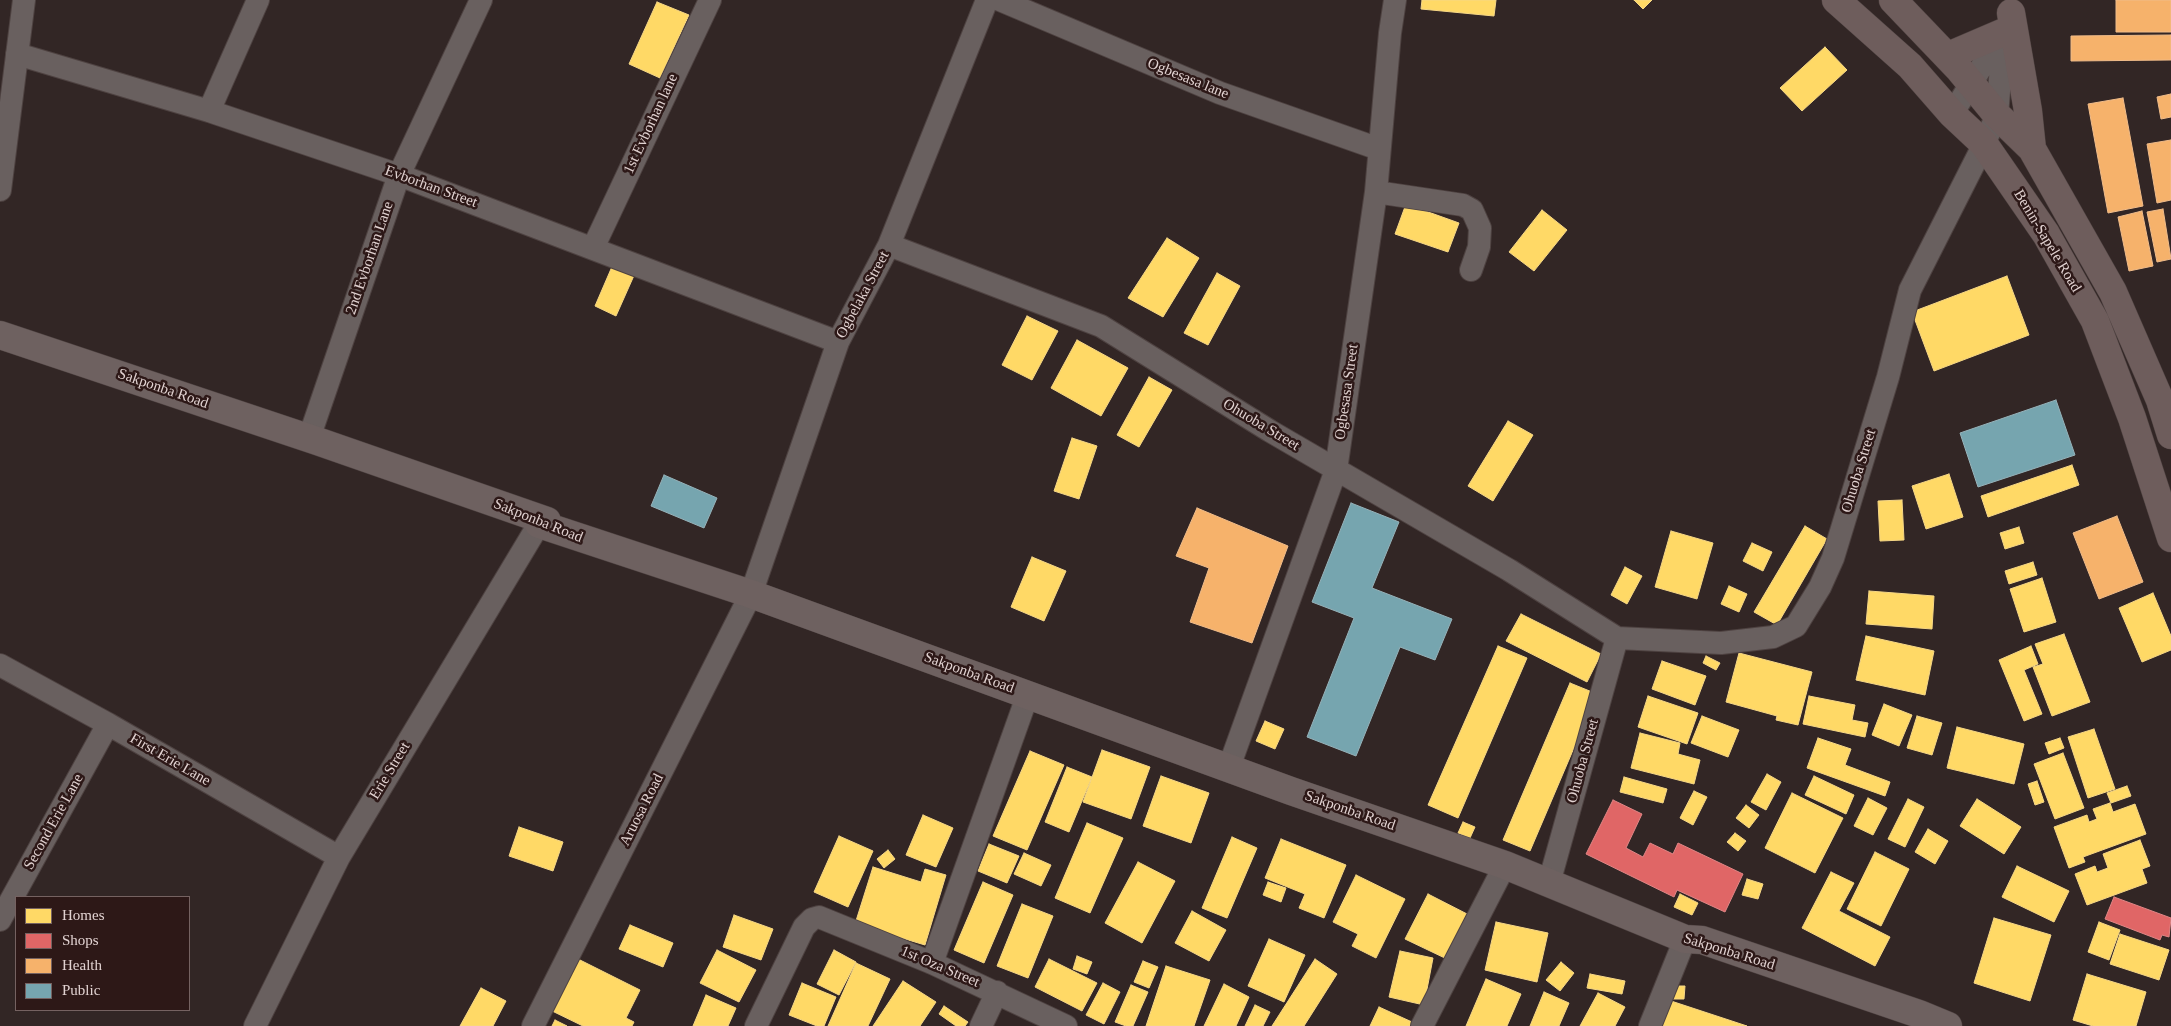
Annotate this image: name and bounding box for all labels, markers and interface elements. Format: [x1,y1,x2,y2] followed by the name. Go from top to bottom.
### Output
[1145,55,1231,103] street label: Ogbesasa lane
[620,71,682,177] street label: 1st Evborhan lane
[382,162,480,212] street label: Evborhan Street
[2009,187,2085,295] street label: Benin-Sapele Road
[342,199,398,317] street label: 2nd Evborhan Lane
[832,248,894,342] street label: Ogbelaka Street
[1331,343,1363,441] street label: Ogbesasa Street
[115,365,211,413] street label: Sakponba Road
[1219,395,1303,455] street label: Ohuoba Street
[1838,427,1880,515] street label: Ohuoba Street
[491,495,585,547] street label: Sakponba Road
[921,648,1017,698] street label: Sakponba Road
[1563,717,1603,805] street label: Ohuoba Street
[127,730,213,790] street label: First Erie Lane
[366,739,414,803] street label: Erie Street
[20,771,88,873] street label: Second Erie Lane
[616,771,668,849] street label: Aruosa Road
[1302,787,1398,835] street label: Sakponba Road
[15,896,190,1011] legend
[62,907,105,923] text: Homes
[1681,930,1777,974] street label: Sakponba Road
[62,932,99,948] text: Shops
[898,942,982,992] street label: 1st Oza Street
[62,957,102,973] text: Health
[62,982,100,998] text: Public

